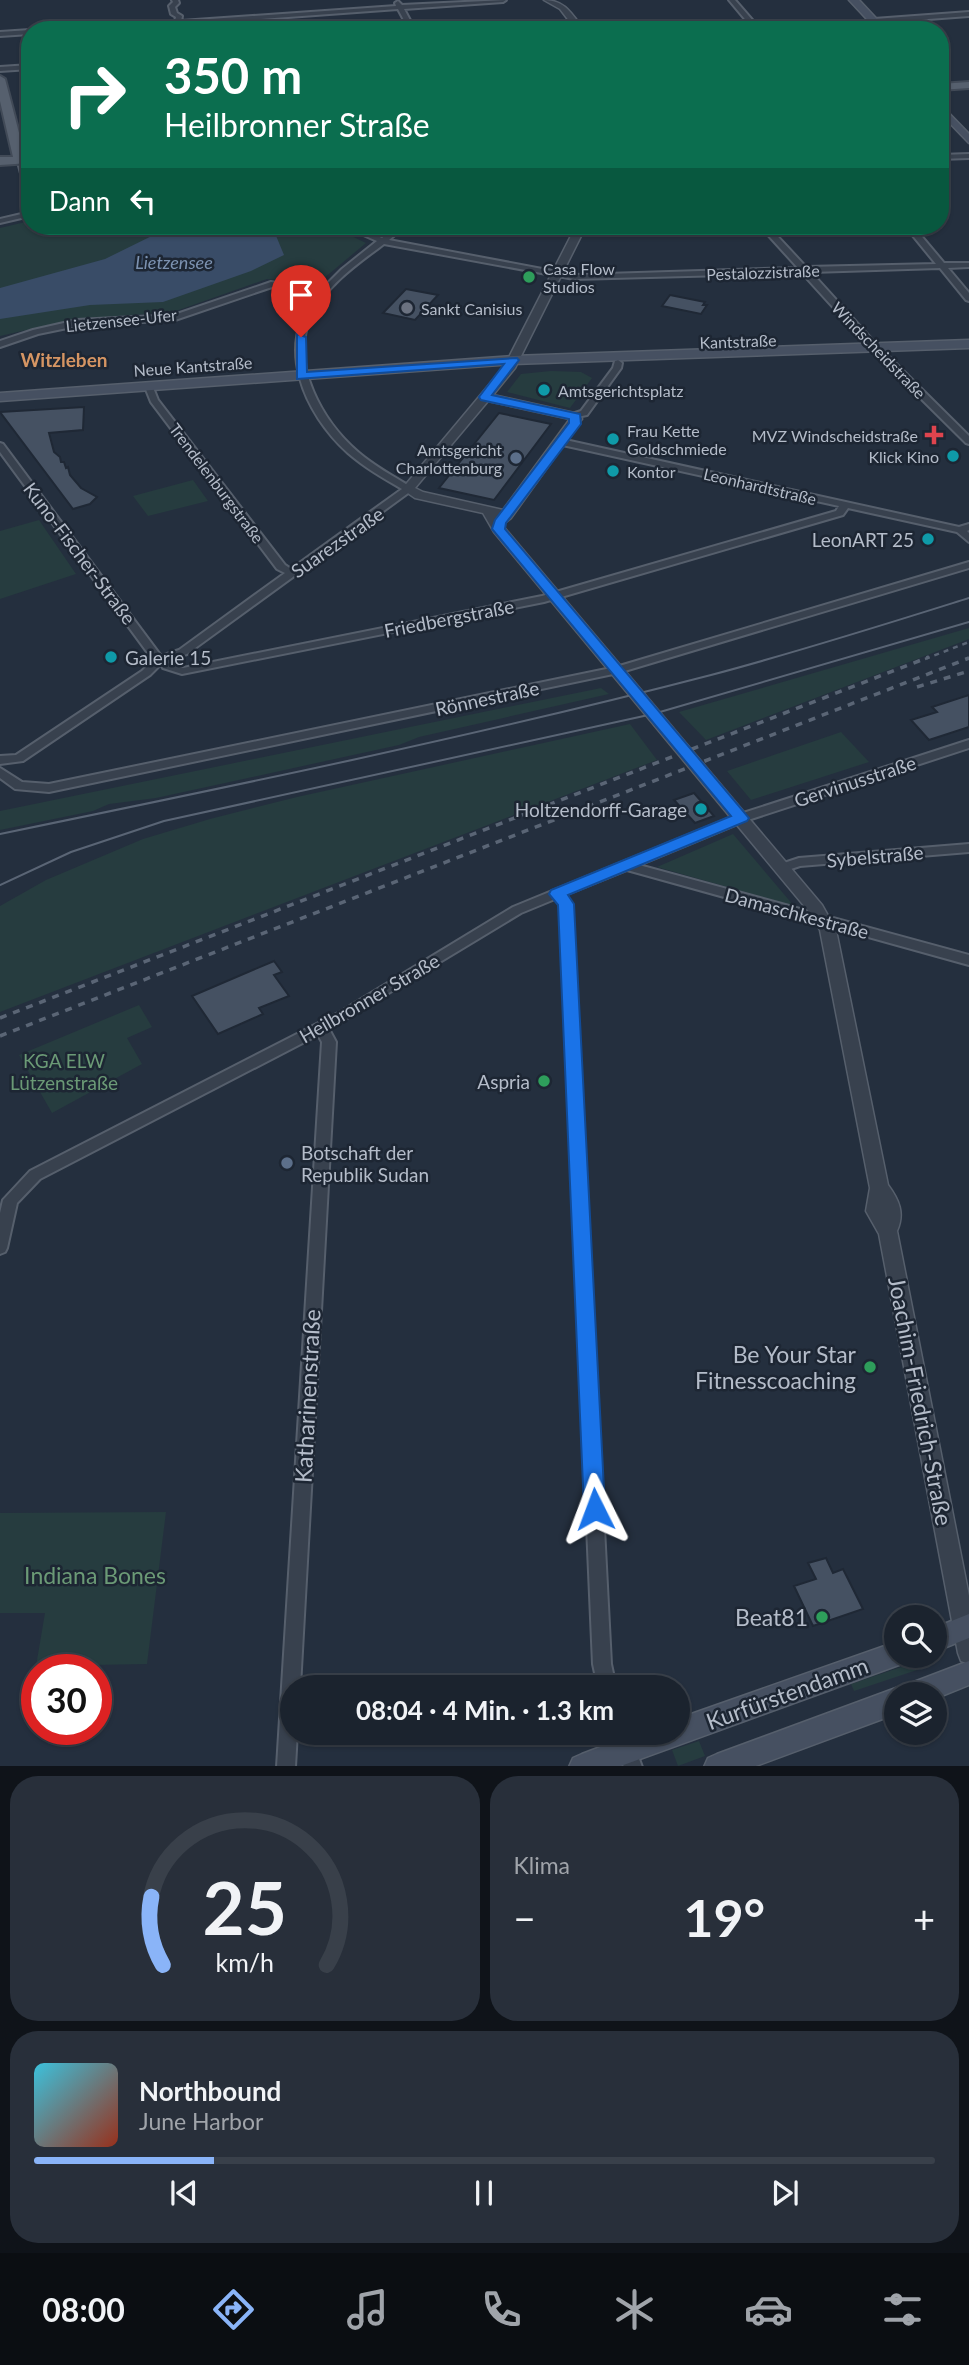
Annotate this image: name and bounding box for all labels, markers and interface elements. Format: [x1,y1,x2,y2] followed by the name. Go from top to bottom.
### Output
[164,46,302,104] text: 350 m
[49,49,140,140] icon: right
[164,105,430,144] text: Heilbronner Straße
[124,182,162,220] icon: left
[49,185,110,217] text: Dann
[135,251,213,273] water label: Lietzensee
[543,259,615,296] place label: Casa Flow Studios
[706,261,820,283] street label: Pestalozzistraße
[271,265,331,337] pin
[521,269,537,285] marker: Casa Flow Studios
[282,276,320,314] icon: arrive
[828,298,930,402] street label: Windscheidstraße
[421,299,523,318] place label: Sankt Canisius
[399,300,415,316] marker: Sankt Canisius
[65,305,178,335] street label: Lietzensee-Ufer
[699,330,777,352] street label: Kantstraße
[20,348,108,371] district label: Witzleben
[133,352,253,380] street label: Neue Kantstraße
[558,381,683,400] place label: Amtsgerichtsplatz
[536,382,552,398] marker: Amtsgerichtsplatz
[166,419,268,547] street label: Trendelenburgstraße
[627,421,727,458] place label: Frau Kette Goldschmiede
[924,425,944,445] marker: MVZ Windscheidstraße
[752,426,918,445] place label: MVZ Windscheidstraße
[605,431,621,447] marker: Frau Kette Goldschmiede
[396,440,502,477] place label: Amtsgericht Charlottenburg
[868,447,939,466] place label: Klick Kino
[945,448,961,464] marker: Klick Kino
[508,450,524,466] marker: Amtsgericht Charlottenburg
[627,462,676,481] place label: Kontor
[605,463,621,479] marker: Kontor
[702,464,818,508] street label: Leonhardtstraße
[19,477,141,629] street label: Kuno-Fischer-Straße
[286,502,388,582] street label: Suarezstraße
[812,528,914,551] place label: LeonART 25
[920,531,936,547] marker: LeonART 25
[382,594,516,642] street label: Friedbergstraße
[125,646,211,669] place label: Galerie 15
[103,649,119,665] marker: Galerie 15
[433,676,541,720] street label: Rönnestraße
[791,750,919,812] street label: Gervinusstraße
[515,798,687,821] place label: Holtzendorff-Garage
[693,801,709,817] marker: Holtzendorff-Garage
[826,840,924,872] street label: Sybelstraße
[723,883,871,943] street label: Damaschkestraße
[295,949,443,1047] street label: Heilbronner Straße
[10,1049,118,1094] park label: KGA ELW Lützenstraße
[477,1070,530,1093] place label: Aspria
[536,1073,552,1089] marker: Aspria
[301,1141,429,1186] place label: Botschaft der Republik Sudan
[279,1155,295,1171] marker: Botschaft der Republik Sudan
[883,1274,959,1528] street label: Joachim-Friedrich-Straße
[288,1308,326,1484] street label: Katharinenstraße
[695,1340,857,1394] place label: Be Your Star Fitnesscoaching
[862,1359,878,1375] marker: Be Your Star Fitnesscoaching
[558,1472,632,1546] position arrow
[24,1561,166,1589] park label: Indiana Bones
[735,1603,808,1631] place label: Beat81
[884,1605,947,1745] map controls
[884,1605,947,1668] button: search
[814,1609,830,1625] marker: Beat81
[702,1651,872,1735] street label: Kurfürstendamm
[21,1654,112,1745] speed limit sign: 30
[884,1682,947,1745] button: layers
[356,1694,614,1726] text: 08:04 · 4 Min. · 1.3 km
[514,1851,570,1879] text: Klima
[203,1863,287,1951] text: 25
[683,1886,765,1948] text: 19°
[514,1895,536,1941] text: −
[913,1895,935,1941] text: +
[215,1946,274,1976] text: km/h
[139,2075,281,2107] text: Northbound
[139,2107,263,2135] text: June Harbor
[165,2174,203,2212] icon: previous
[465,2174,503,2212] icon: pause
[766,2174,804,2212] icon: next
[209,2285,258,2334] icon: directions
[343,2285,392,2334] icon: music
[477,2285,526,2334] icon: phone
[610,2285,659,2334] icon: climate
[744,2285,793,2334] icon: car
[878,2285,927,2334] icon: filters
[42,2290,125,2329] text: 08:00

